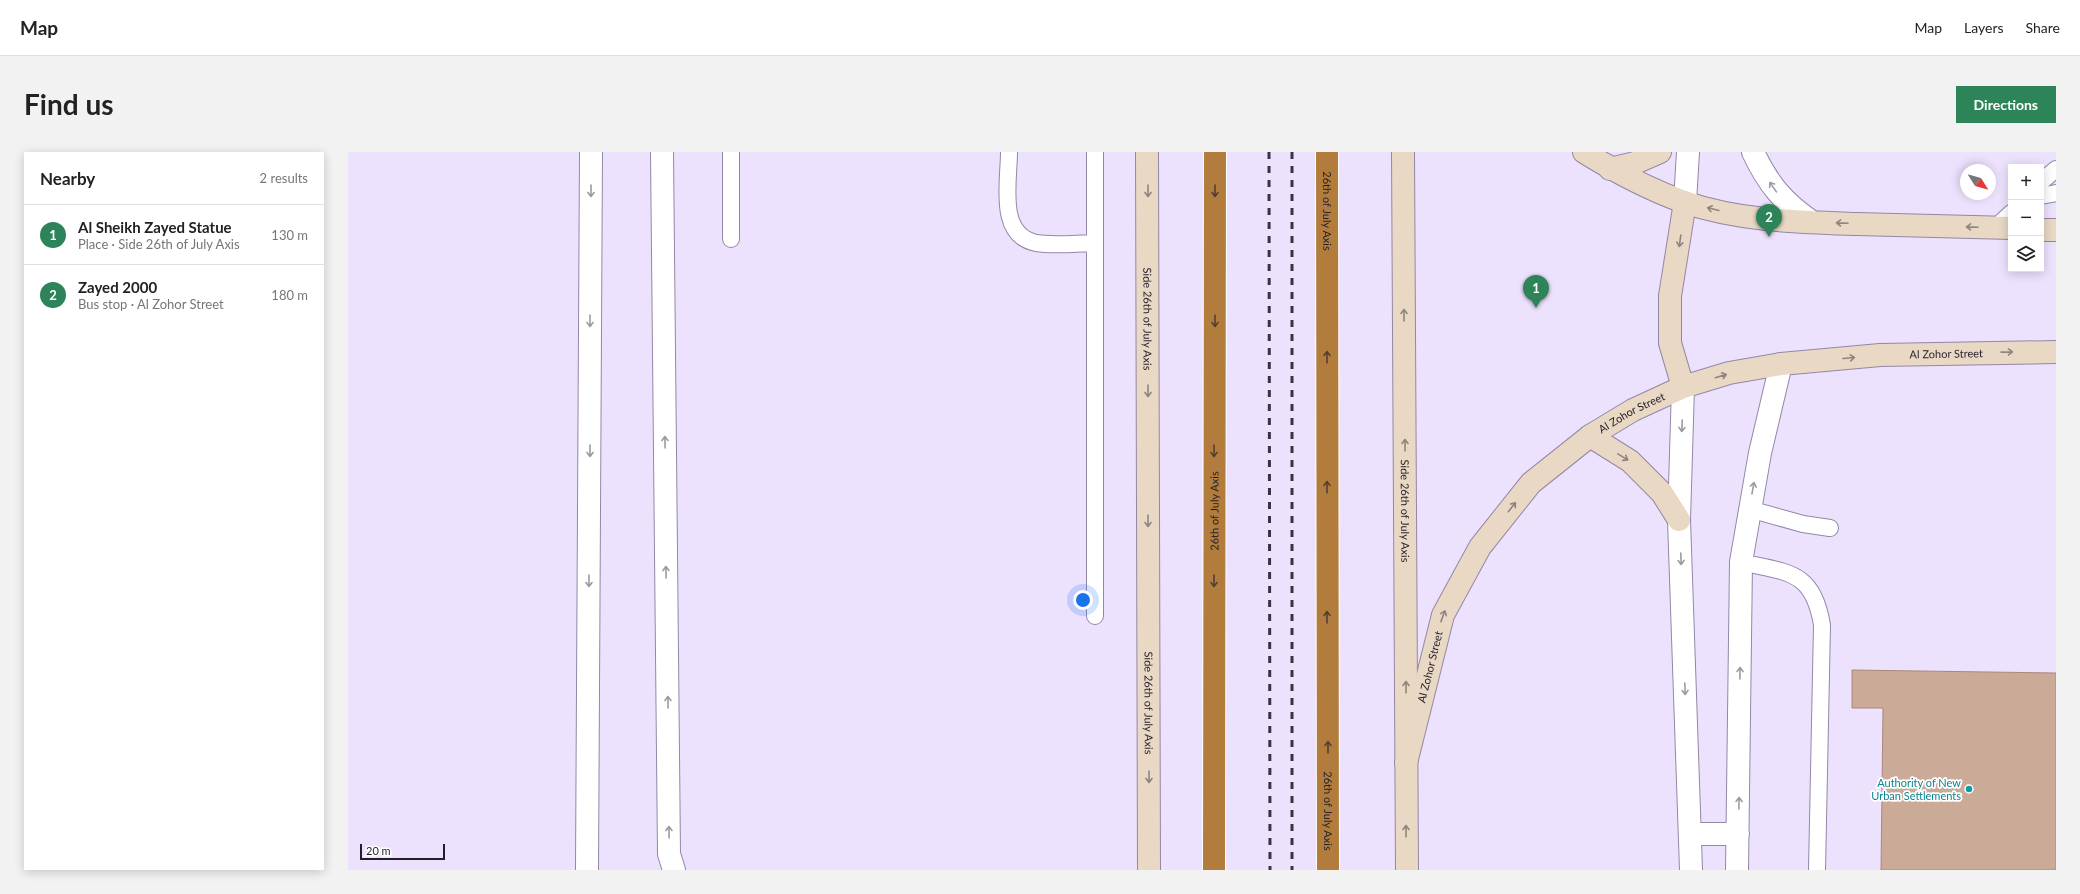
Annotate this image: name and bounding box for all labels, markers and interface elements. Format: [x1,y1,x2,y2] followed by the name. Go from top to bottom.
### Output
[20,16,58,39] text: Map
[1914,19,1942,36] text: Map
[1964,19,2004,36] text: Layers
[2026,19,2060,36] text: Share
[1956,86,2056,123] button: Directions
[24,87,114,121] text: Find us
[1960,164,1996,200] north arrow
[2008,164,2044,272] map controls
[2008,164,2044,200] button: +
[40,168,95,189] text: Nearby
[260,170,308,186] text: 2 results
[1321,171,1334,251] street label: 26th of July Axis
[1769,182,1777,193] one-way arrow
[587,184,595,197] one-way arrow
[1144,184,1152,197] one-way arrow
[1211,184,1219,197] one-way arrow
[2008,200,2044,236] button: −
[1756,204,1782,237] pin: 2
[1707,205,1720,212] one-way arrow
[78,218,232,236] text: Al Sheikh Zayed Statue
[1836,220,1849,227] one-way arrow
[1966,223,1979,231] one-way arrow
[49,227,57,243] text: 1
[271,227,308,243] text: 130 m
[1676,234,1684,247] one-way arrow
[78,236,240,252] text: Place · Side 26th of July Axis
[2008,236,2044,272] button: layers
[1141,268,1155,371] street label: Side 26th of July Axis
[1523,275,1549,308] pin: 1
[78,278,157,296] text: Zayed 2000
[49,287,57,303] text: 2
[271,287,308,303] text: 180 m
[78,296,224,312] text: Bus stop · Al Zohor Street
[1400,309,1408,322] one-way arrow
[586,314,594,327] one-way arrow
[1211,314,1219,327] one-way arrow
[1909,346,1983,360] street label: Al Zohor Street
[2000,348,2013,356] one-way arrow
[1323,351,1331,364] one-way arrow
[1842,354,1855,362] one-way arrow
[1714,372,1727,379] one-way arrow
[1144,384,1152,397] one-way arrow
[1596,389,1667,435] street label: Al Zohor Street
[1678,419,1686,432] one-way arrow
[661,436,669,449] one-way arrow
[1401,439,1409,452] one-way arrow
[586,444,594,457] one-way arrow
[1210,444,1218,457] one-way arrow
[1617,453,1629,461] one-way arrow
[1399,460,1412,563] street label: Side 26th of July Axis
[1207,471,1221,551] street label: 26th of July Axis
[1323,481,1331,494] one-way arrow
[1749,482,1757,495] one-way arrow
[1508,501,1516,512] one-way arrow
[1144,514,1152,527] one-way arrow
[1677,552,1685,565] one-way arrow
[662,566,670,579] one-way arrow
[585,574,593,587] one-way arrow
[1210,574,1218,587] one-way arrow
[1073,590,1093,610] your location
[1323,611,1331,624] one-way arrow
[1440,611,1448,623] one-way arrow
[1414,630,1445,704] street label: Al Zohor Street
[1142,652,1156,755] street label: Side 26th of July Axis
[1736,667,1744,680] one-way arrow
[1402,681,1410,694] one-way arrow
[1682,682,1689,695] one-way arrow
[664,696,672,709] one-way arrow
[1324,741,1331,754] one-way arrow
[1145,770,1153,783] one-way arrow
[1322,771,1335,851] street label: 26th of July Axis
[1871,776,1961,802] place label: Authority of New Urban Settlements
[1964,784,1974,794] marker: Authority of New Urban Settlements
[1735,797,1743,810] one-way arrow
[1403,825,1410,838] one-way arrow
[665,826,673,839] one-way arrow
[360,842,445,861] scale bar
[366,844,391,857] text: 20 m

